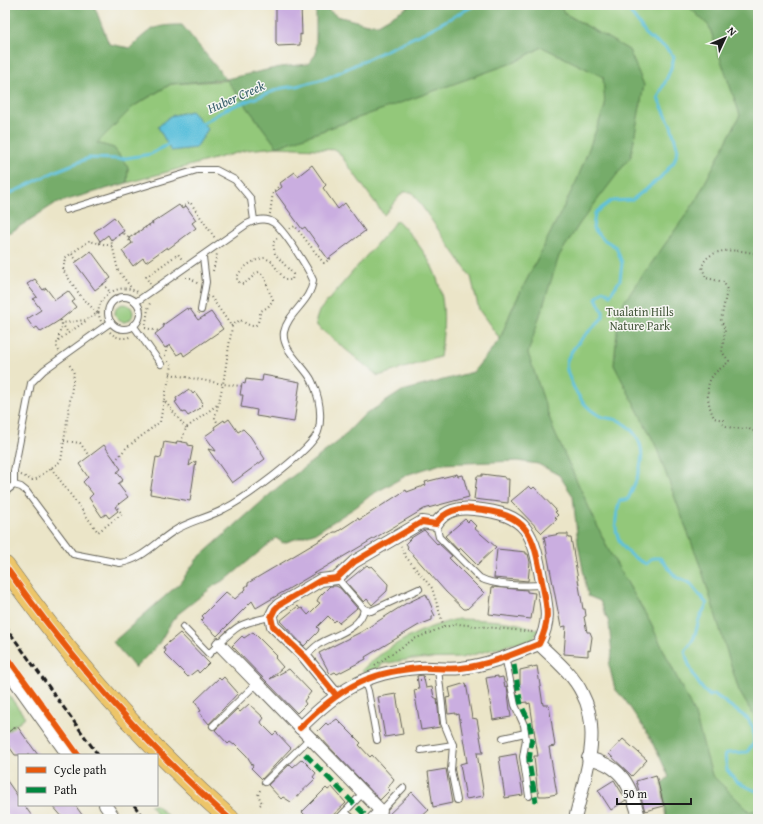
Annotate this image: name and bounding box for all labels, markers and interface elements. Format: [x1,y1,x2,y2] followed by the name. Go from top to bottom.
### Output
[705,18,745,58] north arrow
[724,23,741,40] text: N
[203,76,268,118] water label: Huber Creek
[606,303,674,334] park label: Tualatin Hills Nature Park
[18,754,158,806] legend
[54,761,107,778] text: Cycle path
[617,780,691,806] scale bar
[54,781,77,798] text: Path
[623,785,647,802] text: 50 m

